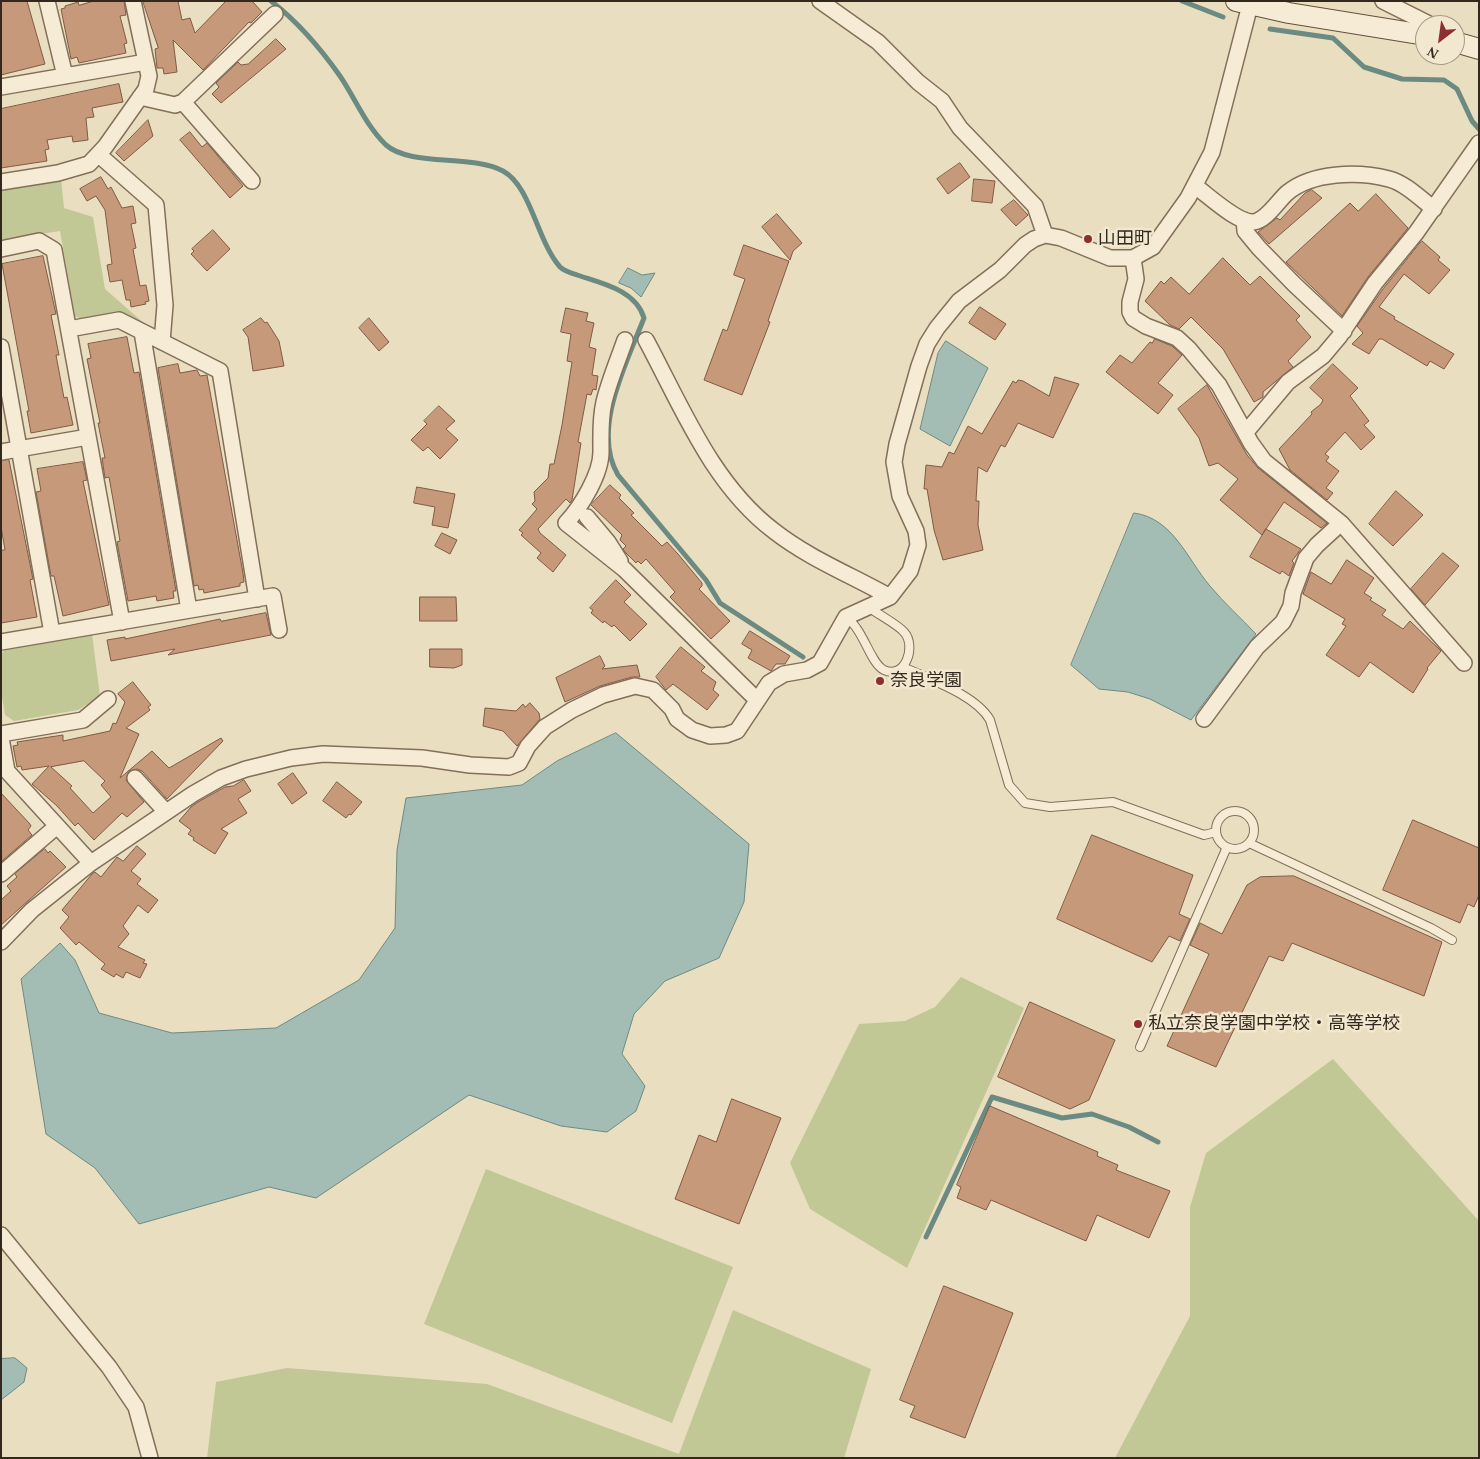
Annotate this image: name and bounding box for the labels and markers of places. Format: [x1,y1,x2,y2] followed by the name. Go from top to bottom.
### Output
[1098,228,1152,250] place label: 山田町
[1082,233,1094,245] marker: 山田町
[890,670,962,692] place label: 奈良学園
[874,675,886,687] marker: 奈良学園
[1148,1013,1400,1035] place label: 私立奈良学園中学校・高等学校
[1132,1018,1144,1030] marker: 私立奈良学園中学校・高等学校

